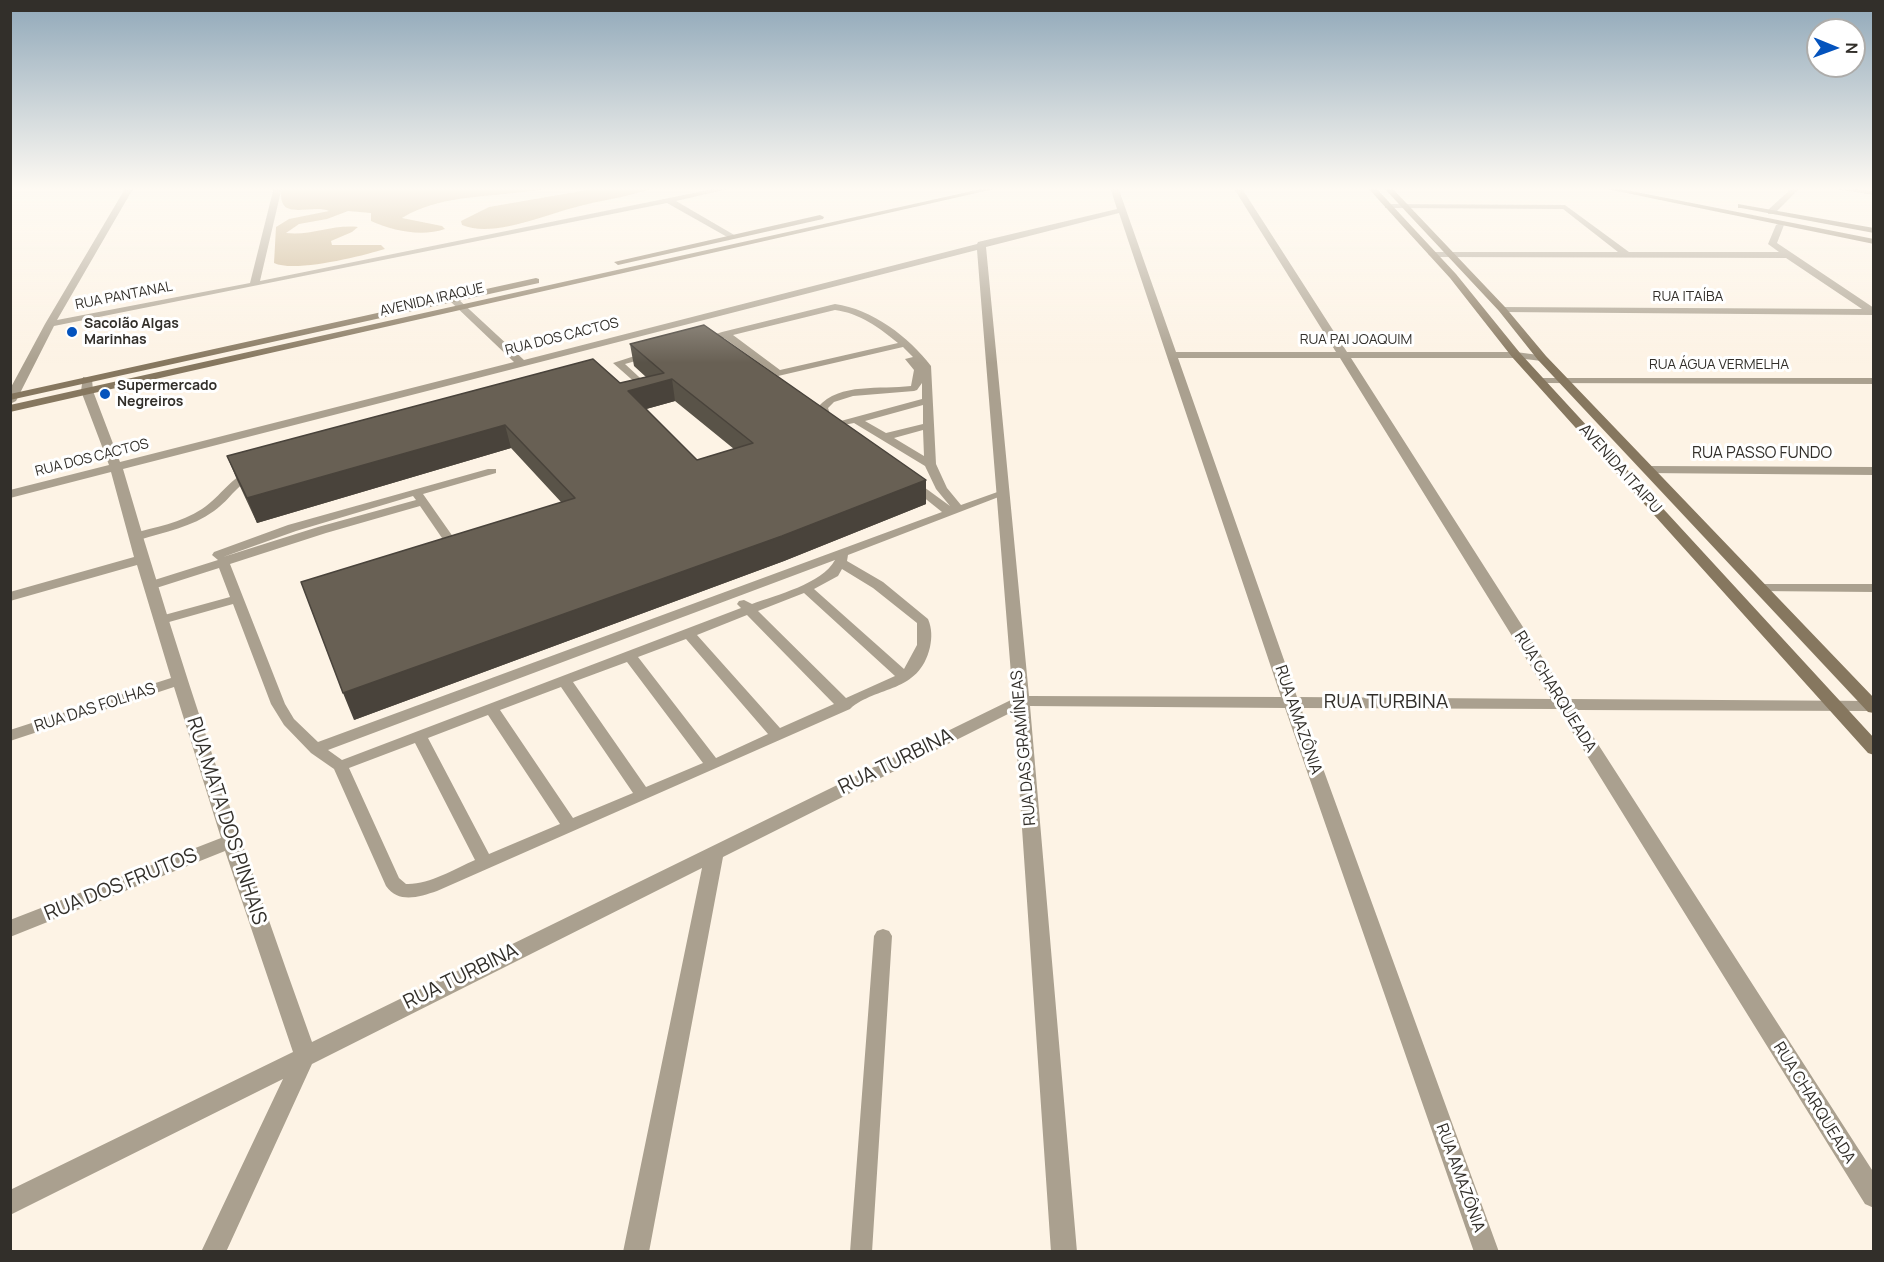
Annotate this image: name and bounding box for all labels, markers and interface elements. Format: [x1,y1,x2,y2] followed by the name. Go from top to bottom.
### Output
[1806,18,1866,78] north arrow
[1841,42,1863,54] text: N
[74,278,174,314] street label: RUA PANTANAL
[378,280,486,320] street label: AVENIDA IRAQUE
[1653,289,1723,305] street label: RUA ITAÍBA
[504,315,620,359] street label: RUA DOS CACTOS
[84,316,179,348] place label: Sacolão Algas Marinhas
[65,325,79,339] marker: Sacolão Algas Marinhas
[1300,332,1412,348] street label: RUA PAI JOAQUIM
[1649,357,1789,373] street label: RUA ÁGUA VERMELHA
[117,378,217,410] place label: Supermercado Negreiros
[98,387,112,401] marker: Supermercado Negreiros
[1575,420,1665,518] street label: AVENIDA ITAIPU
[34,436,150,480] street label: RUA DOS CACTOS
[1692,444,1832,464] street label: RUA PASSO FUNDO
[1510,628,1600,756] street label: RUA CHARQUEADA
[1270,663,1326,777] street label: RUA AMAZÔNIA
[1008,670,1040,826] street label: RUA DAS GRAMÍNEAS
[32,679,158,737] street label: RUA DAS FOLHAS
[1324,690,1448,714] street label: RUA TURBINA
[181,714,271,928] street label: RUA MATA DOS PINHAIS
[835,724,957,800] street label: RUA TURBINA
[41,843,201,927] street label: RUA DOS FRUTOS
[400,939,522,1015] street label: RUA TURBINA
[1769,1039,1859,1167] street label: RUA CHARQUEADA
[1431,1121,1489,1235] street label: RUA AMAZÔNIA

